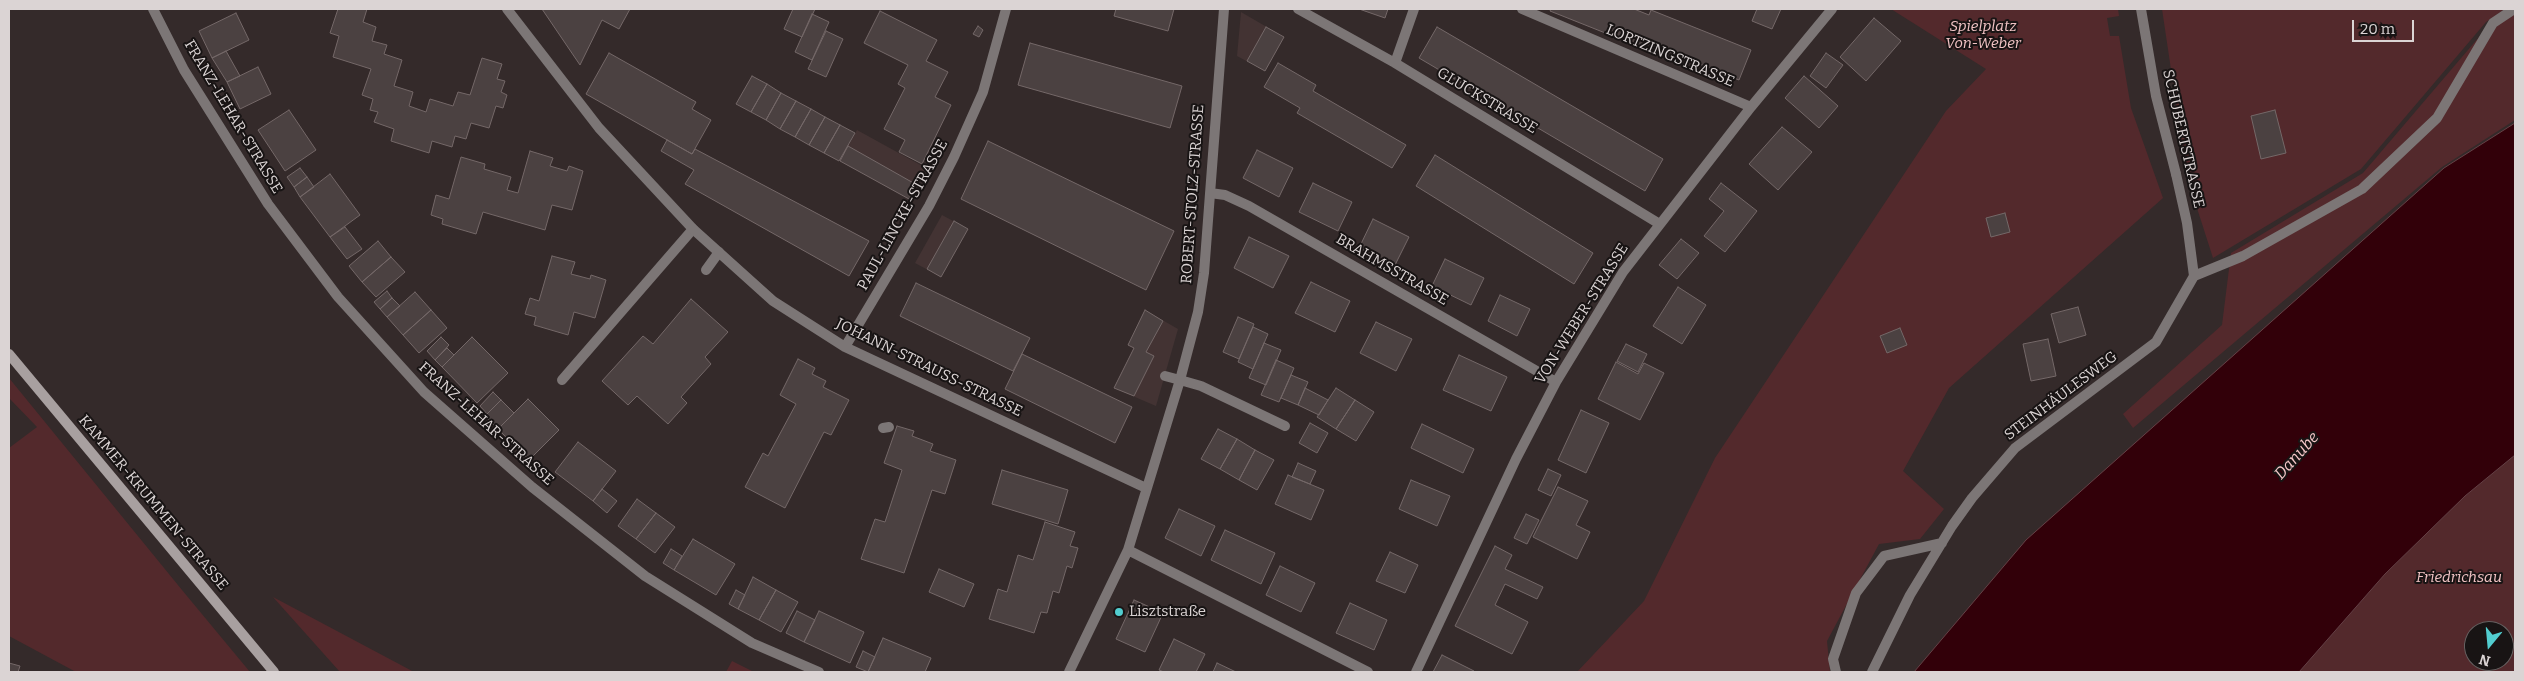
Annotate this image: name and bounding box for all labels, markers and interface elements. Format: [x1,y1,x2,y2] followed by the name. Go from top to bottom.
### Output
[2354,10,2416,42] scale bar
[1945,18,2021,53] park label: Spielplatz Von-Weber
[2360,20,2395,38] text: 20 m
[1603,21,1737,91] street label: LORTZINGSTRASSE
[180,37,286,197] street label: FRANZ-LEHAR-STRASSE
[1434,64,1540,138] street label: GLUCKSTRASSE
[2158,68,2208,210] street label: SCHUBERTSTRASSE
[1178,104,1208,284] street label: ROBERT-STOLZ-STRASSE
[854,137,952,293] street label: PAUL-LINCKE-STRASSE
[1332,230,1452,310] street label: BRAHMSSTRASSE
[1531,240,1633,388] street label: VON-WEBER-STRASSE
[833,315,1025,421] street label: JOHANN-STRAUSS-STRASSE
[2001,348,2121,444] street label: STEINHÄULESWEG
[415,359,557,489] street label: FRANZ-LEHAR-STRASSE
[74,412,232,594] street label: KAMMER-KRUMMEN-STRASSE
[2271,428,2323,484] water label: Danube
[2416,569,2502,587] park label: Friedrichsau
[1129,603,1206,621] place label: Lisztstraße
[1113,606,1125,618] marker: Lisztstraße
[2464,621,2514,671] north arrow
[2477,650,2492,670] text: N

